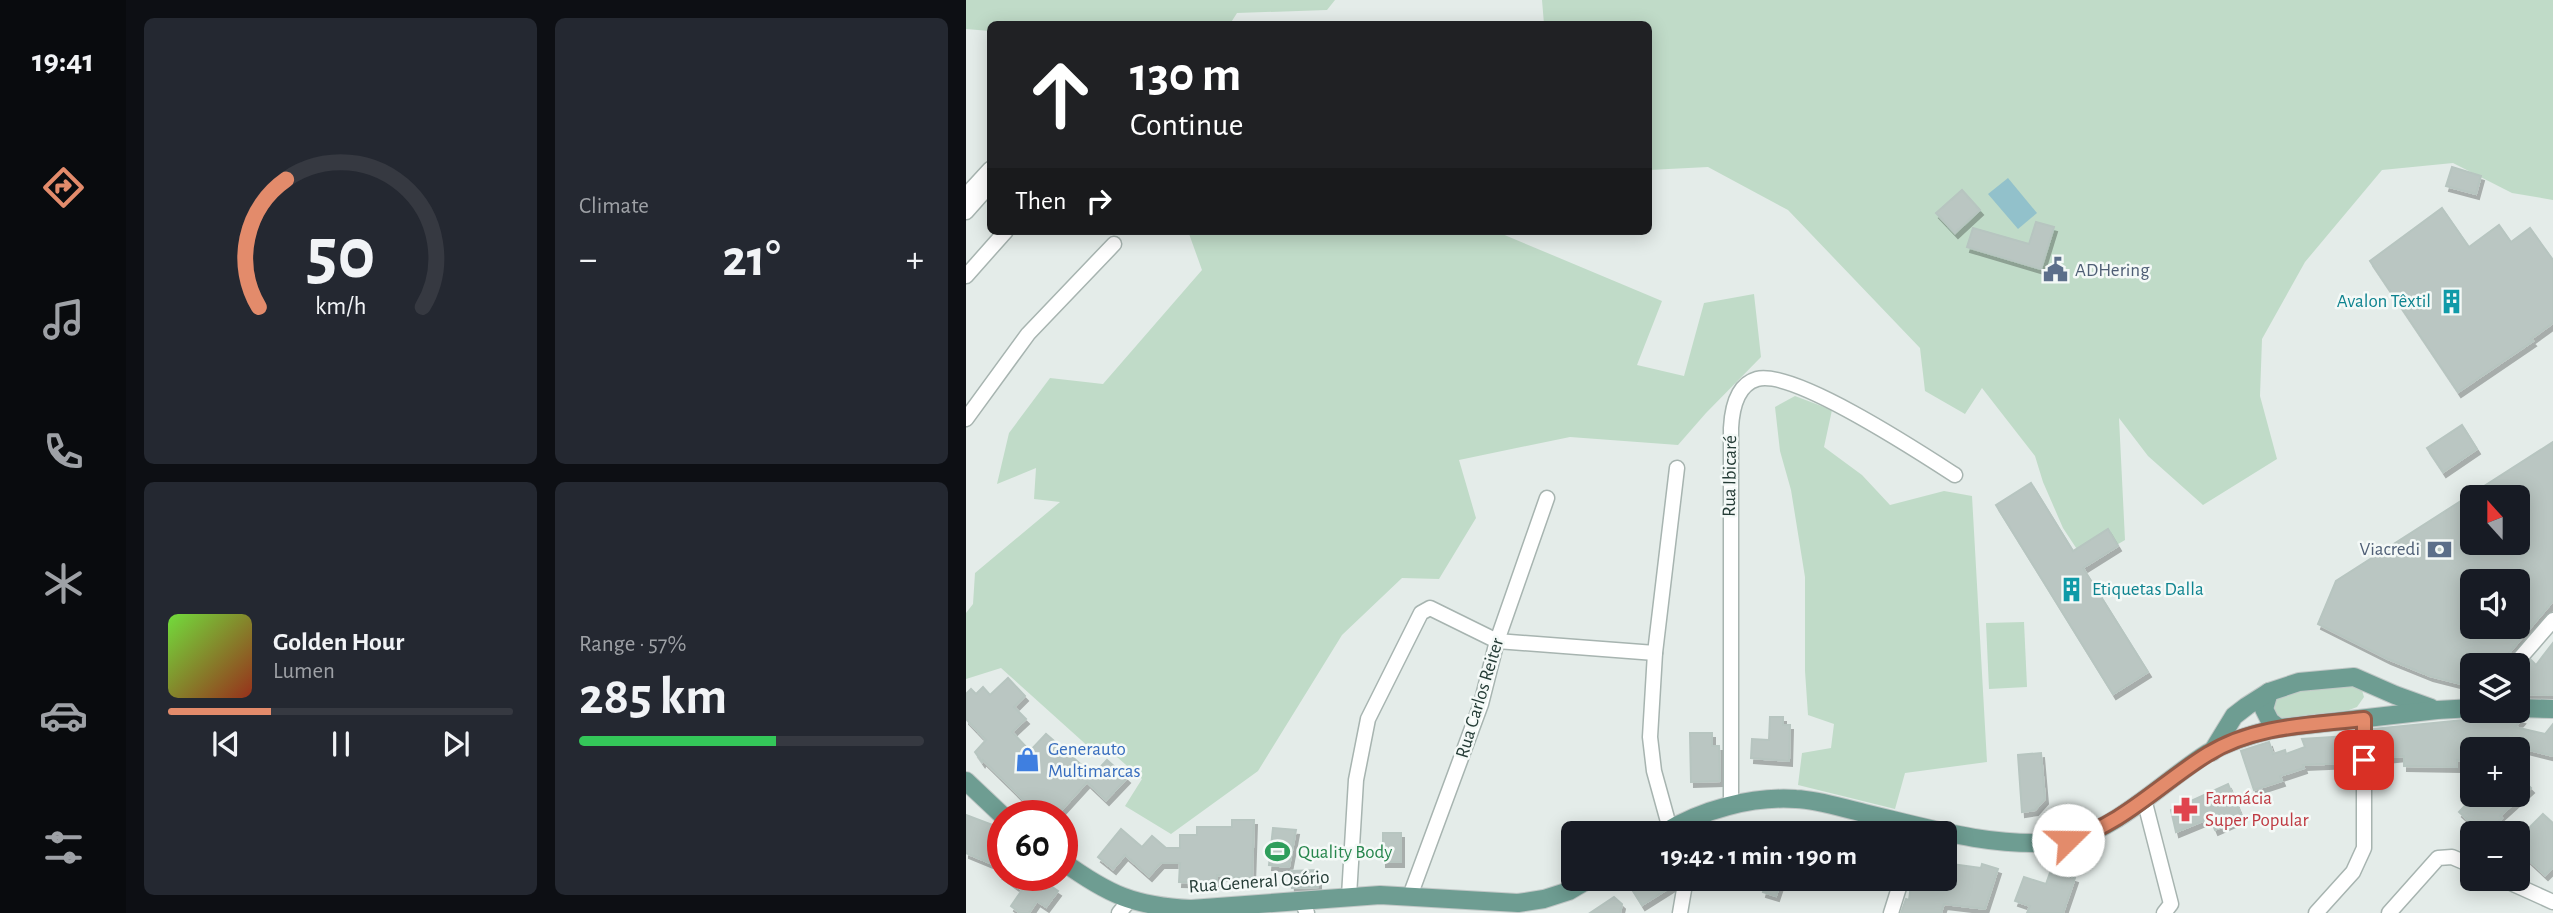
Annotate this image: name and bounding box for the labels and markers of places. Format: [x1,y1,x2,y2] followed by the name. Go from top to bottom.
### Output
[2041,256,2069,284] public building icon: ADHering
[2075,261,2150,280] place label: ADHering
[2437,287,2465,315] building icon: Avalon Têxtil
[2337,292,2431,311] place label: Avalon Têxtil
[2426,535,2454,563] bank icon: Viacredi
[2359,540,2420,559] place label: Viacredi
[2058,575,2086,603] building icon: Etiquetas Dalla
[2092,580,2204,599] place label: Etiquetas Dalla
[2334,730,2394,790] pin
[1048,740,1141,781] place label: Generauto Multimarcas
[1014,746,1042,774] shop icon: Generauto Multimarcas
[2205,789,2309,830] place label: Farmácia Super Popular
[2171,795,2199,823] pharmacy icon: Farmácia Super Popular
[1264,838,1292,866] sports icon: Quality Body
[1298,843,1393,862] place label: Quality Body

